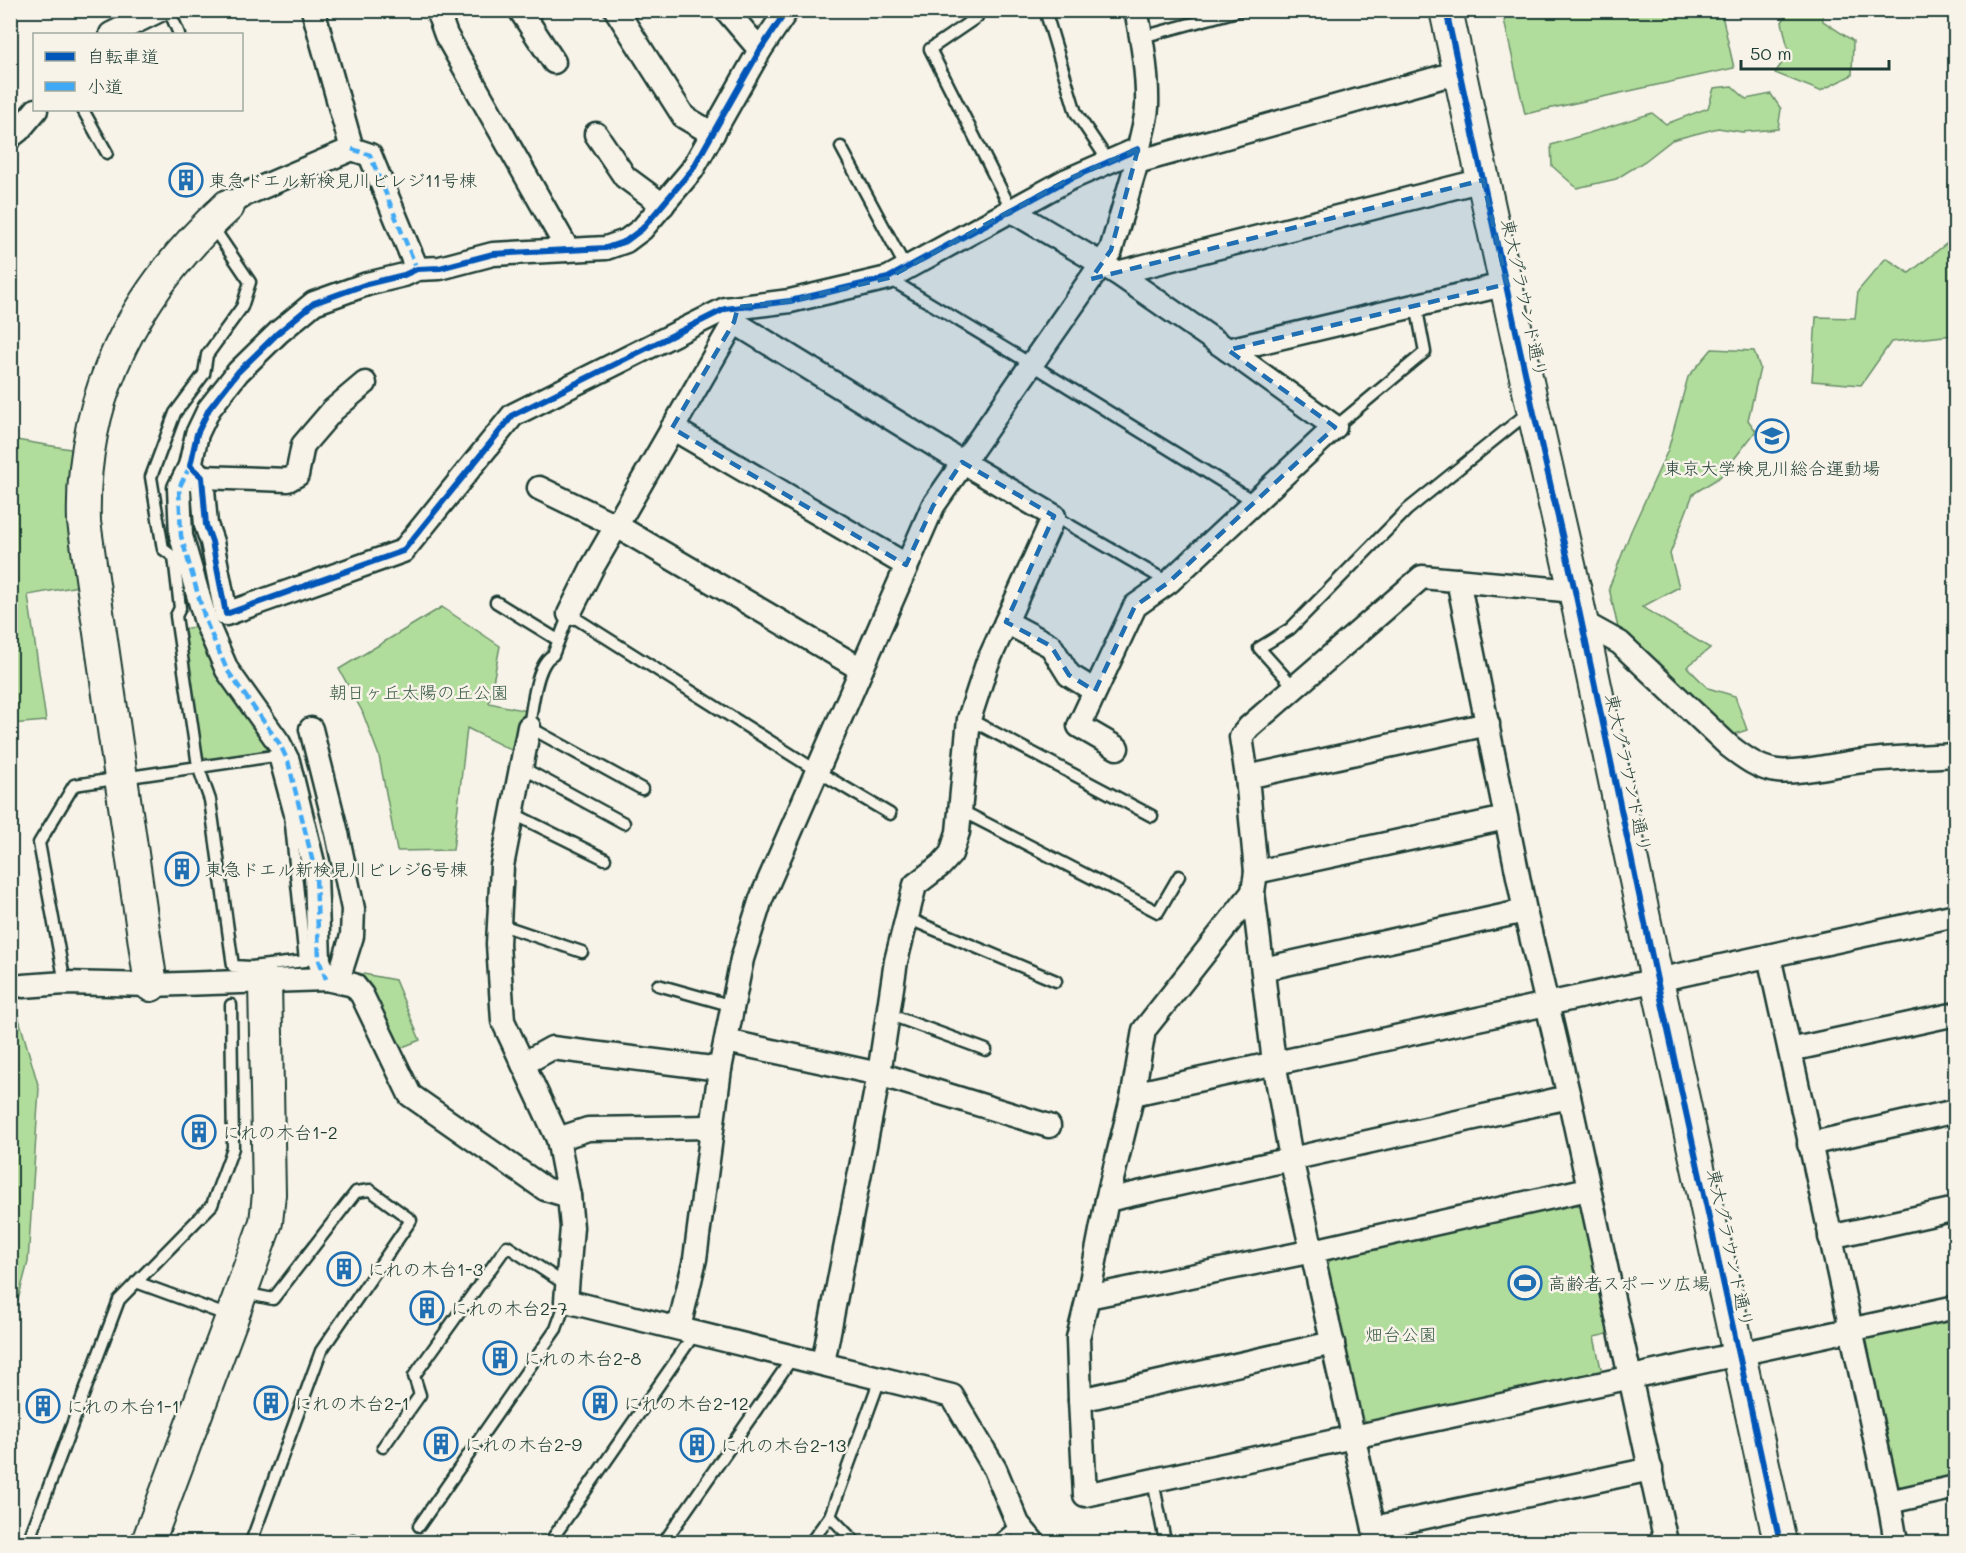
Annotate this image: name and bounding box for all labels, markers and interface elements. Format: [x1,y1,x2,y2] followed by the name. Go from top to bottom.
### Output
[33,33,243,111] legend
[1741,33,1890,71] scale bar
[1750,41,1792,65] text: 50 m
[87,44,159,68] text: 自転車道
[87,74,123,98] text: 小道
[168,162,204,198] building icon: 東急ドエル新検見川ビレジ11号棟
[209,168,477,192] place label: 東急ドエル新検見川ビレジ11号棟
[1496,216,1554,380] street label: 東大グラウンド通り
[1754,418,1790,454] school or university icon: 東京大学検見川総合運動場
[1664,456,1880,480] place label: 東京大学検見川総合運動場
[329,680,509,704] park label: 朝日ヶ丘太陽の丘公園
[1600,691,1658,855] street label: 東大グラウンド通り
[164,851,200,887] building icon: 東急ドエル新検見川ビレジ6号棟
[205,857,468,881] place label: 東急ドエル新検見川ビレジ6号棟
[181,1114,217,1150] building icon: にれの木台1-2
[222,1120,338,1144] place label: にれの木台1-2
[1702,1166,1760,1330] street label: 東大グラウンド通り
[326,1251,362,1287] building icon: にれの木台1-3
[367,1257,483,1281] place label: にれの木台1-3
[1507,1265,1543,1301] sports icon: 高齢者スポーツ広場
[1548,1271,1710,1295] place label: 高齢者スポーツ広場
[409,1290,445,1326] building icon: にれの木台2-7
[450,1296,568,1320] place label: にれの木台2-7
[1365,1322,1437,1346] park label: 畑台公園
[482,1340,518,1376] building icon: にれの木台2-8
[523,1346,642,1370] place label: にれの木台2-8
[253,1385,289,1421] building icon: にれの木台2-1
[582,1385,618,1421] building icon: にれの木台2-12
[25,1388,61,1424] building icon: にれの木台1-1
[294,1391,410,1415] place label: にれの木台2-1
[623,1391,749,1415] place label: にれの木台2-12
[66,1394,180,1418] place label: にれの木台1-1
[423,1426,459,1462] building icon: にれの木台2-9
[679,1427,715,1463] building icon: にれの木台2-13
[464,1432,583,1456] place label: にれの木台2-9
[720,1433,846,1457] place label: にれの木台2-13

